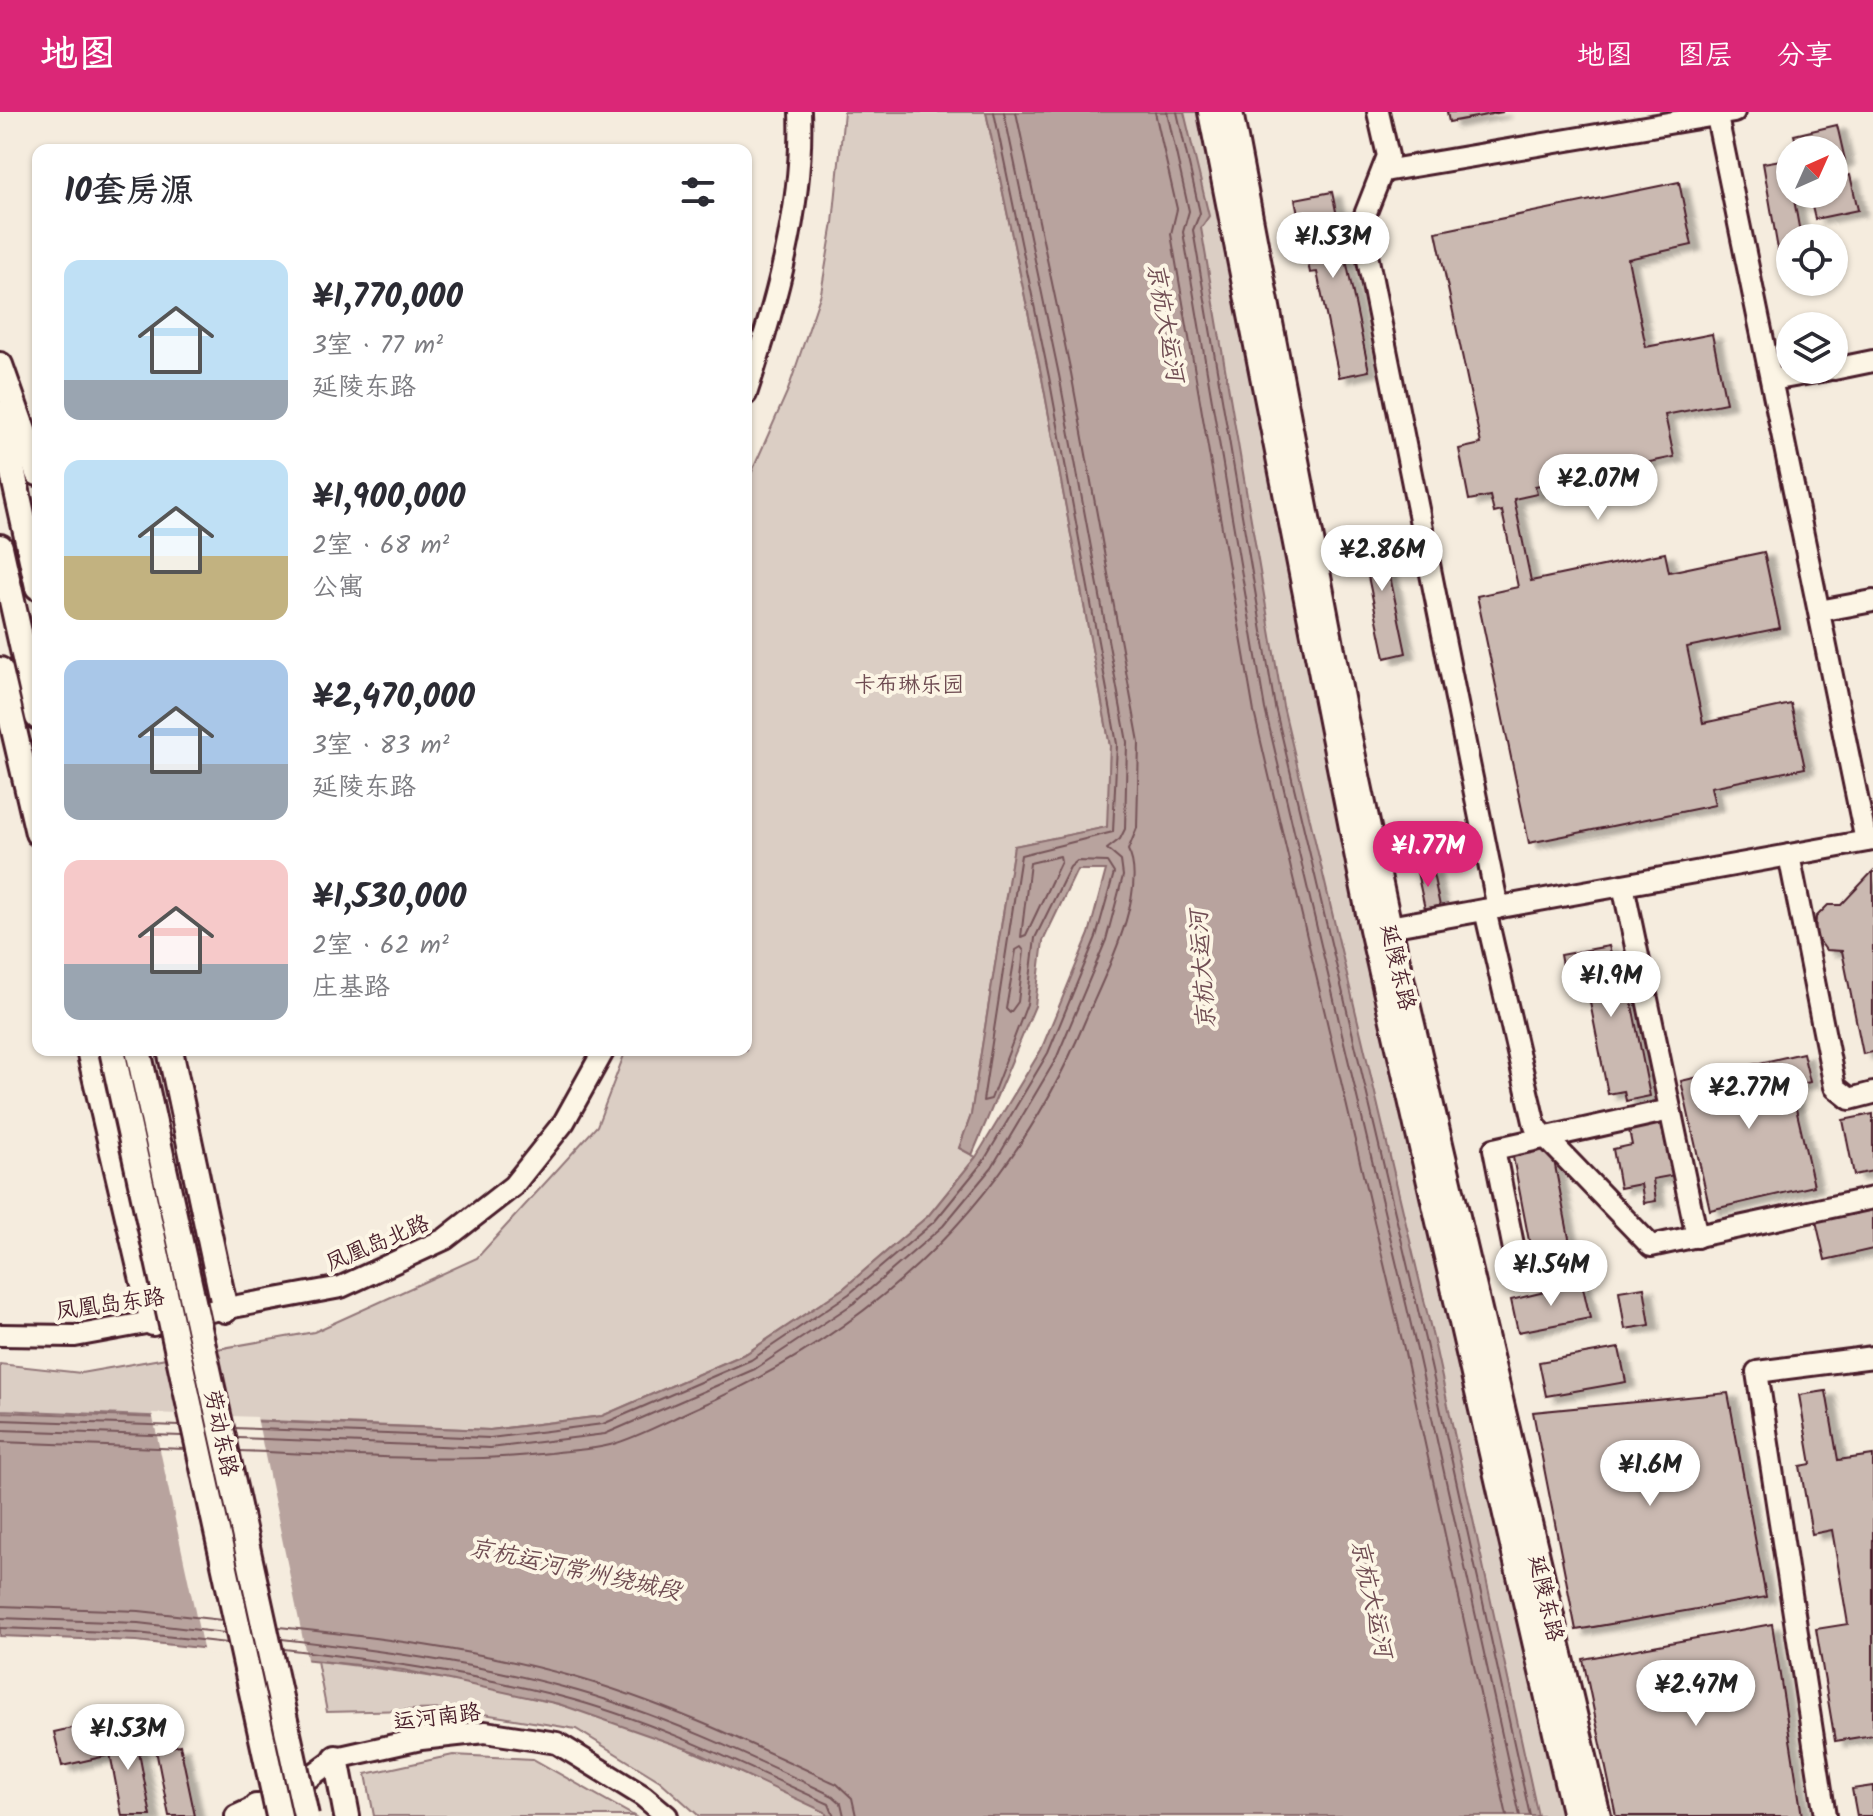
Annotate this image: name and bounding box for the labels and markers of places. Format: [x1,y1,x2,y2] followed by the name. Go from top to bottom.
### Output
[1268,212,1398,280] pin: ¥1.53M
[1533,454,1663,522] pin: ¥2.07M
[1317,525,1447,593] pin: ¥2.86M
[1363,821,1493,889] pin: ¥1.77M
[1555,951,1667,1019] pin: ¥1.9M
[1684,1063,1814,1131] pin: ¥2.77M
[1486,1240,1616,1308] pin: ¥1.54M
[1594,1440,1706,1508] pin: ¥1.6M
[1631,1660,1761,1728] pin: ¥2.47M
[63,1704,193,1772] pin: ¥1.53M

